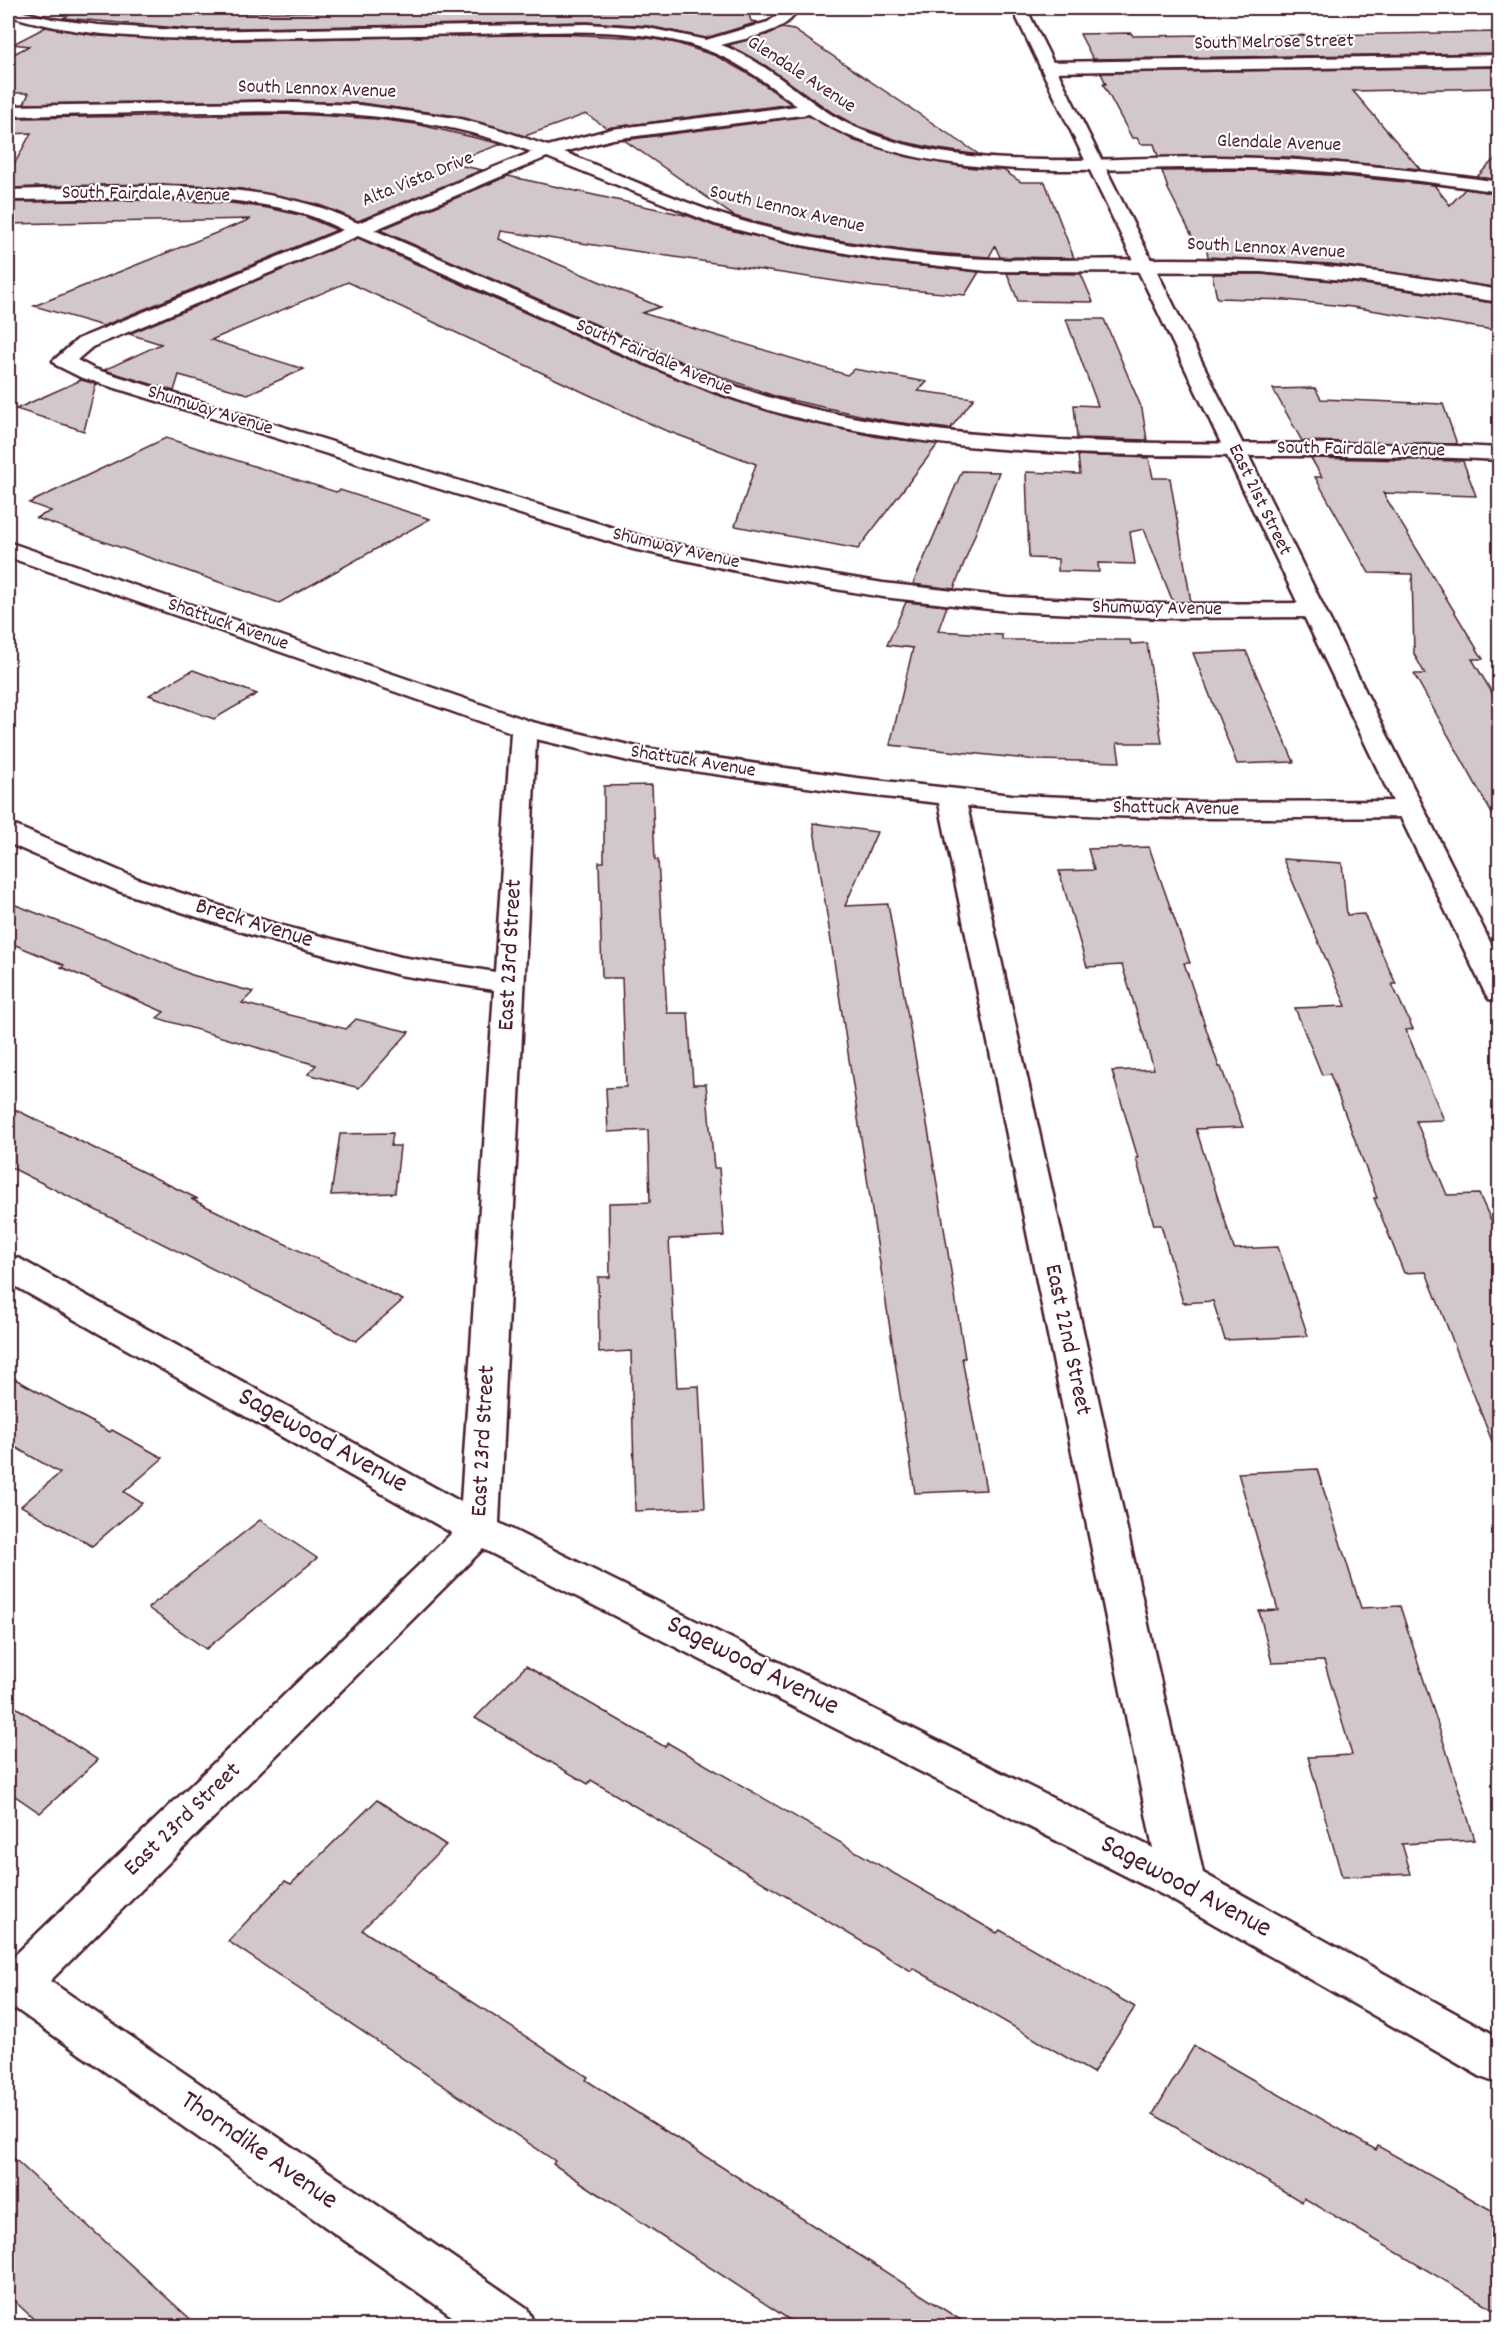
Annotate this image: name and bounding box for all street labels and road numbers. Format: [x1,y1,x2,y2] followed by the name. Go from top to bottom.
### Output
[1194,28,1354,58] street label: South Melrose Street
[741,29,861,121] street label: Glendale Avenue
[237,73,397,107] street label: South Lennox Avenue
[1216,128,1342,160] street label: Glendale Avenue
[358,145,478,215] street label: Alta Vista Drive
[707,179,868,242] street label: South Lennox Avenue
[62,180,231,210] street label: South Fairdale Avenue
[1186,231,1346,267] street label: South Lennox Avenue
[571,312,737,404] street label: South Fairdale Avenue
[144,379,276,443] street label: Shumway Avenue
[1277,435,1446,465] street label: South Fairdale Avenue
[1220,440,1298,560] street label: East 21st Street
[610,521,743,577] street label: Shumway Avenue
[164,591,292,659] street label: Shattuck Avenue
[1092,594,1222,624] street label: Shumway Avenue
[628,738,758,786] street label: Shattuck Avenue
[1113,794,1240,824] street label: Shattuck Avenue
[490,878,532,1032] street label: East 23rd Street
[191,890,317,958] street label: Breck Avenue
[1034,1261,1100,1419] street label: East 22nd Street
[463,1364,505,1518] street label: East 23rd Street
[230,1379,414,1505] street label: Sagewood Avenue
[659,1606,845,1728] street label: Sagewood Avenue
[117,1755,249,1885] street label: East 23rd Street
[1092,1826,1278,1950] street label: Sagewood Avenue
[171,2083,345,2221] street label: Thorndike Avenue

